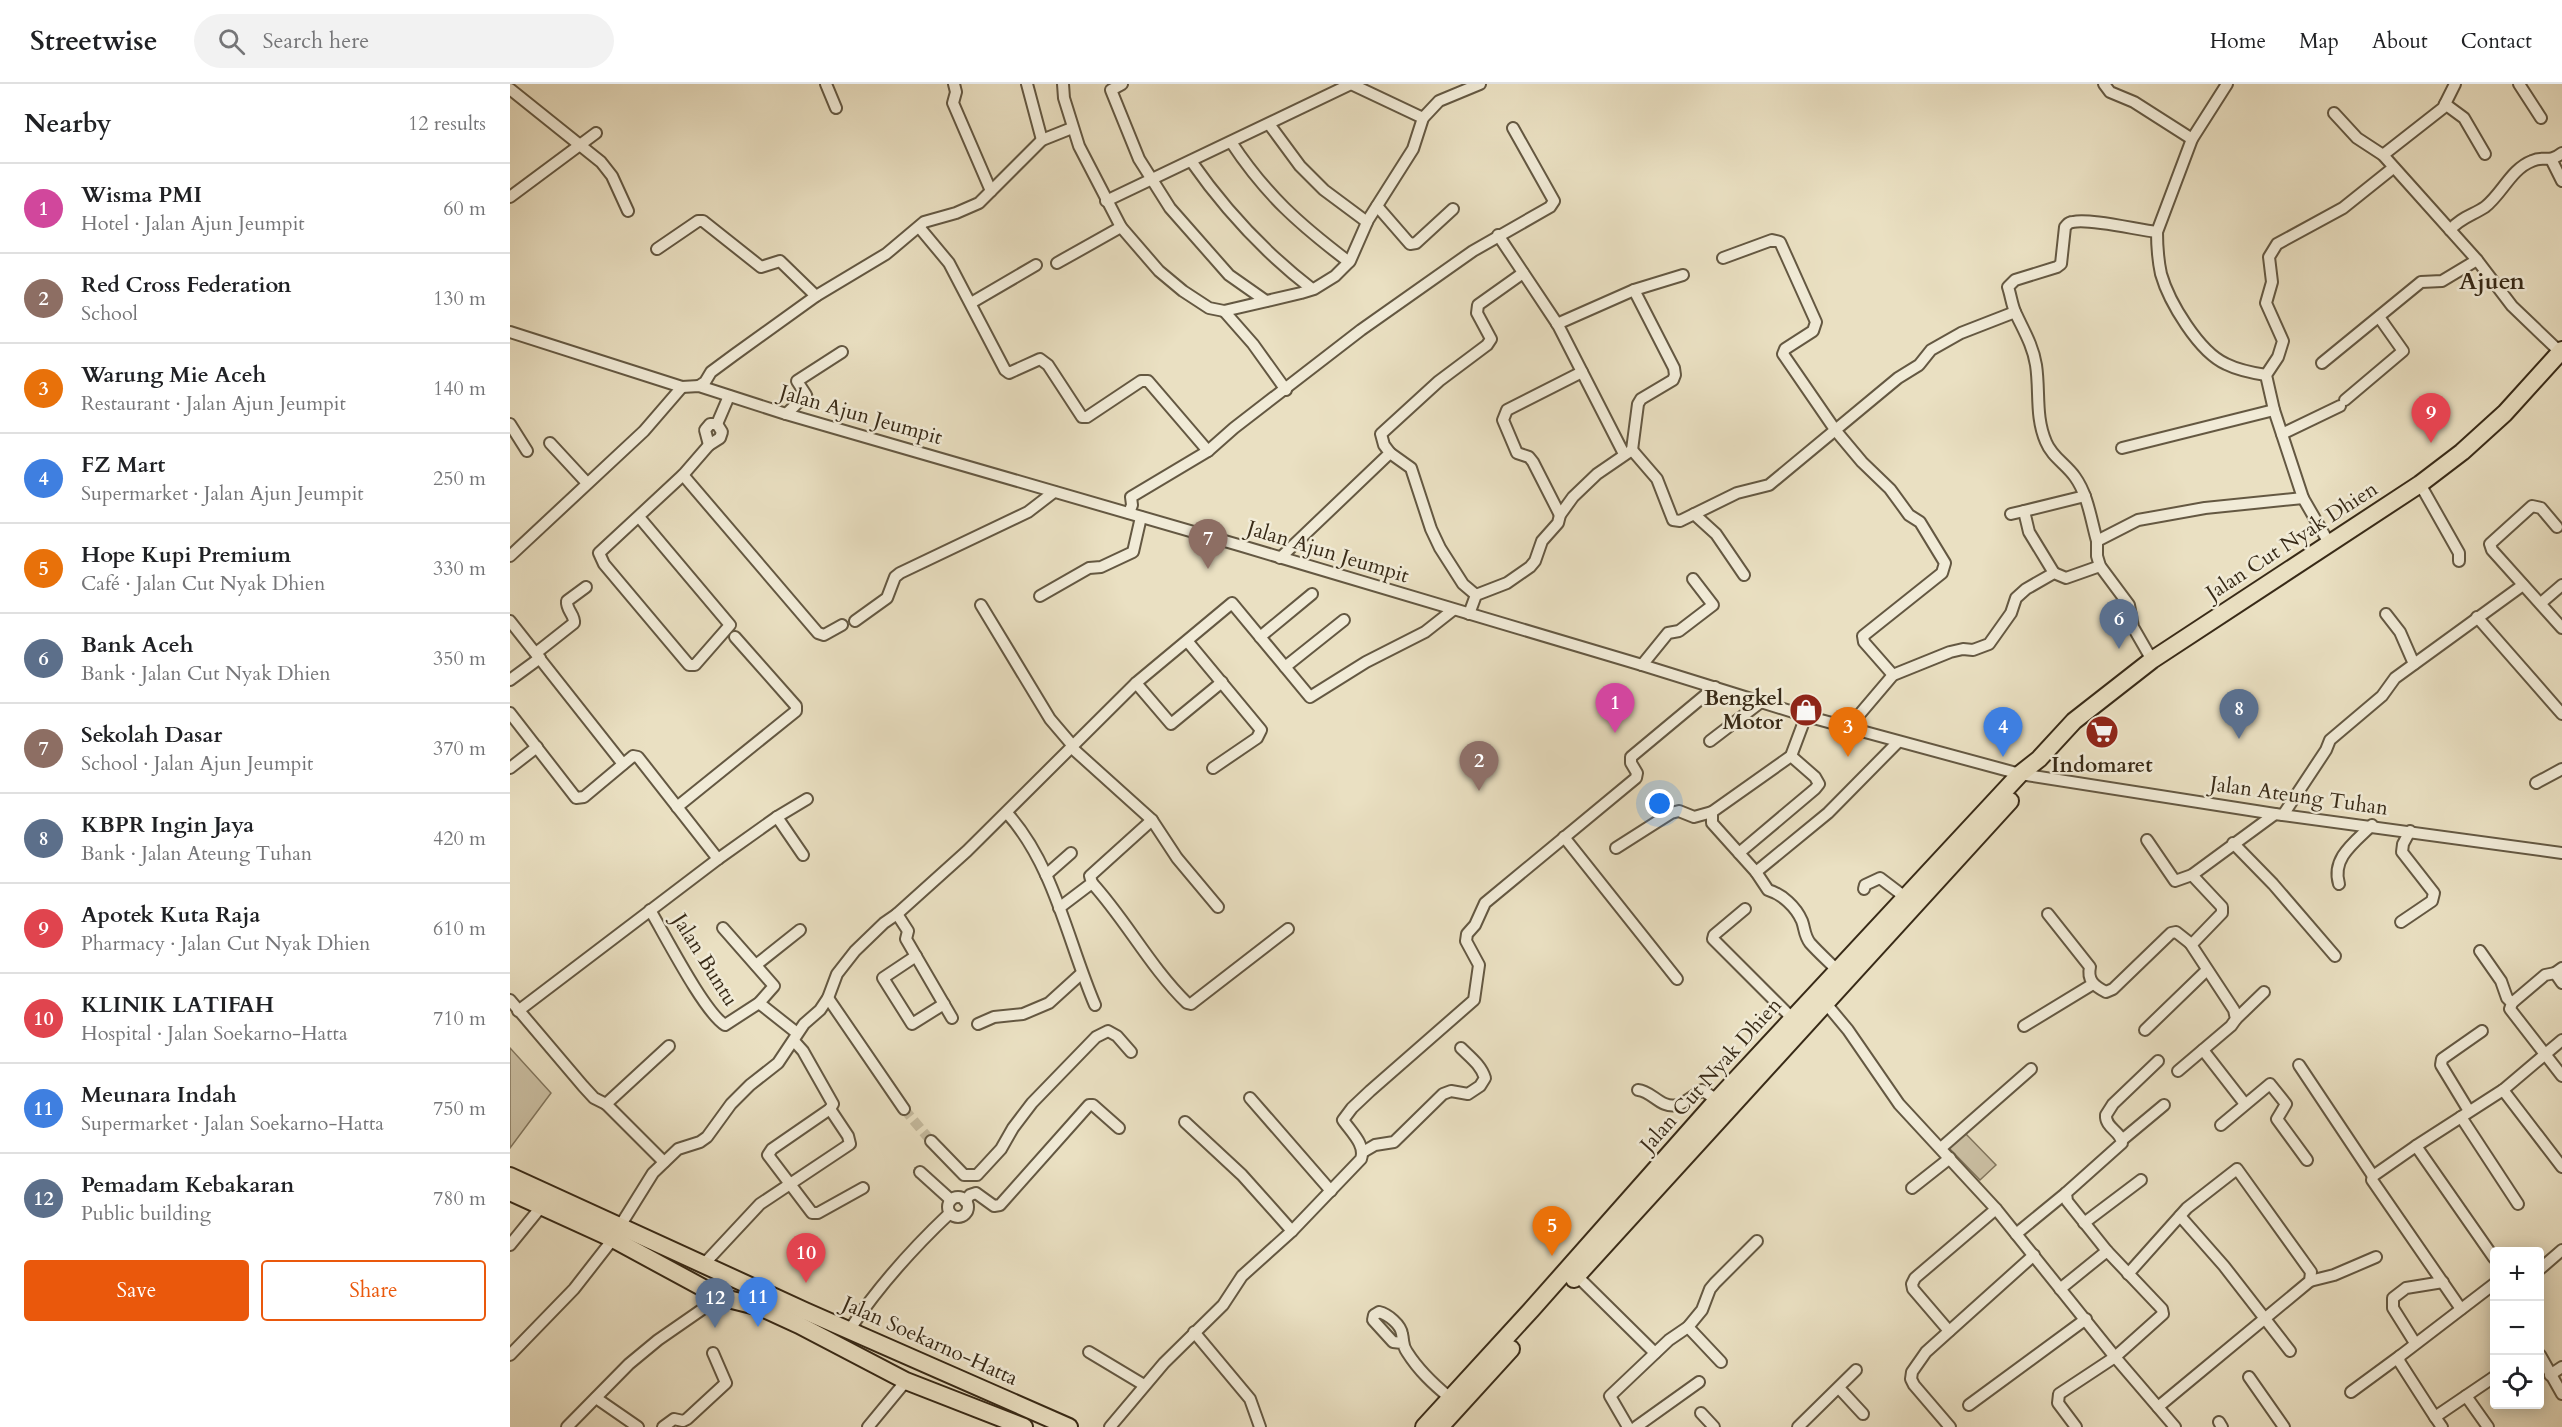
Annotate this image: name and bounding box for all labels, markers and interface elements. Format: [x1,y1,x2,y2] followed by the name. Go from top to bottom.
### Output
[194,14,614,68] search box
[30,22,158,60] text: Streetwise
[215,25,248,58] icon: search
[263,26,369,56] text: Search here
[2210,27,2266,56] text: Home
[2299,27,2339,56] text: Map
[2372,27,2428,56] text: About
[2461,27,2532,56] text: Contact
[24,106,112,141] text: Nearby
[408,110,486,137] text: 12 results
[81,180,202,210] text: Wisma PMI
[38,195,49,222] text: 1
[443,195,486,222] text: 60 m
[81,210,305,237] text: Hotel · Jalan Ajun Jeumpit
[2459,265,2525,298] district label: Ajuen
[81,270,291,300] text: Red Cross Federation
[38,285,49,312] text: 2
[433,285,486,312] text: 130 m
[81,300,138,327] text: School
[81,360,266,390] text: Warung Mie Aceh
[38,375,49,402] text: 3
[433,375,486,402] text: 140 m
[773,377,946,452] street label: Jalan Ajun Jeumpit
[81,390,346,417] text: Restaurant · Jalan Ajun Jeumpit
[2412,394,2450,443] pin: 9
[81,450,165,480] text: FZ Mart
[38,465,49,492] text: 4
[433,465,486,492] text: 250 m
[2198,475,2383,609] street label: Jalan Cut Nyak Dhien
[81,480,364,507] text: Supermarket · Jalan Ajun Jeumpit
[1241,513,1413,590] street label: Jalan Ajun Jeumpit
[1188,520,1228,569] pin: 7
[81,540,291,570] text: Hope Kupi Premium
[38,555,49,582] text: 5
[433,555,486,582] text: 330 m
[81,570,325,597] text: Café · Jalan Cut Nyak Dhien
[2100,600,2138,649] pin: 6
[81,630,193,660] text: Bank Aceh
[38,645,49,672] text: 6
[433,645,486,672] text: 350 m
[81,660,331,687] text: Bank · Jalan Cut Nyak Dhien
[1596,684,1634,733] pin: 1
[1704,684,1784,737] place label: Bengkel Motor
[2220,690,2258,739] pin: 8
[1788,692,1824,728] shop icon: Bengkel Motor
[1828,708,1868,757] pin: 3
[1984,708,2022,757] pin: 4
[2084,714,2120,750] supermarket icon: Indomaret
[81,720,222,750] text: Sekolah Dasar
[38,735,49,762] text: 7
[433,735,486,762] text: 370 m
[1460,742,1498,791] pin: 2
[81,750,313,777] text: School · Jalan Ajun Jeumpit
[2051,751,2153,780] place label: Indomaret
[2205,769,2390,823] street label: Jalan Ateung Tuhan
[1645,789,1674,818] your location
[81,810,254,840] text: KBPR Ingin Jaya
[38,825,49,852] text: 8
[433,825,486,852] text: 420 m
[81,840,312,867] text: Bank · Jalan Ateung Tuhan
[81,900,260,930] text: Apotek Kuta Raja
[664,906,745,1012] street label: Jalan Buntu
[38,915,49,942] text: 9
[433,915,486,942] text: 610 m
[81,930,370,957] text: Pharmacy · Jalan Cut Nyak Dhien
[81,990,274,1020] text: KLINIK LATIFAH
[1632,991,1788,1161] street label: Jalan Cut Nyak Dhien
[33,1005,54,1032] text: 10
[433,1005,486,1032] text: 710 m
[81,1020,348,1047] text: Hospital · Jalan Soekarno-Hatta
[81,1080,237,1110] text: Meunara Indah
[33,1095,54,1122] text: 11
[433,1095,486,1122] text: 750 m
[81,1110,384,1137] text: Supermarket · Jalan Soekarno-Hatta
[81,1170,294,1200] text: Pemadam Kebakaran
[33,1185,54,1212] text: 12
[433,1185,486,1212] text: 780 m
[81,1200,211,1227] text: Public building
[1532,1206,1572,1256] pin: 5
[786,1234,826,1283] pin: 10
[2490,1247,2544,1409] map controls
[2490,1247,2544,1301] button: +
[24,1260,249,1321] button: Save
[261,1260,486,1321] button: Share
[696,1278,734,1328] pin: 12
[738,1278,778,1327] pin: 11
[835,1288,1022,1393] street label: Jalan Soekarno-Hatta
[2490,1301,2544,1355] button: −
[2490,1355,2544,1409] button: locate

